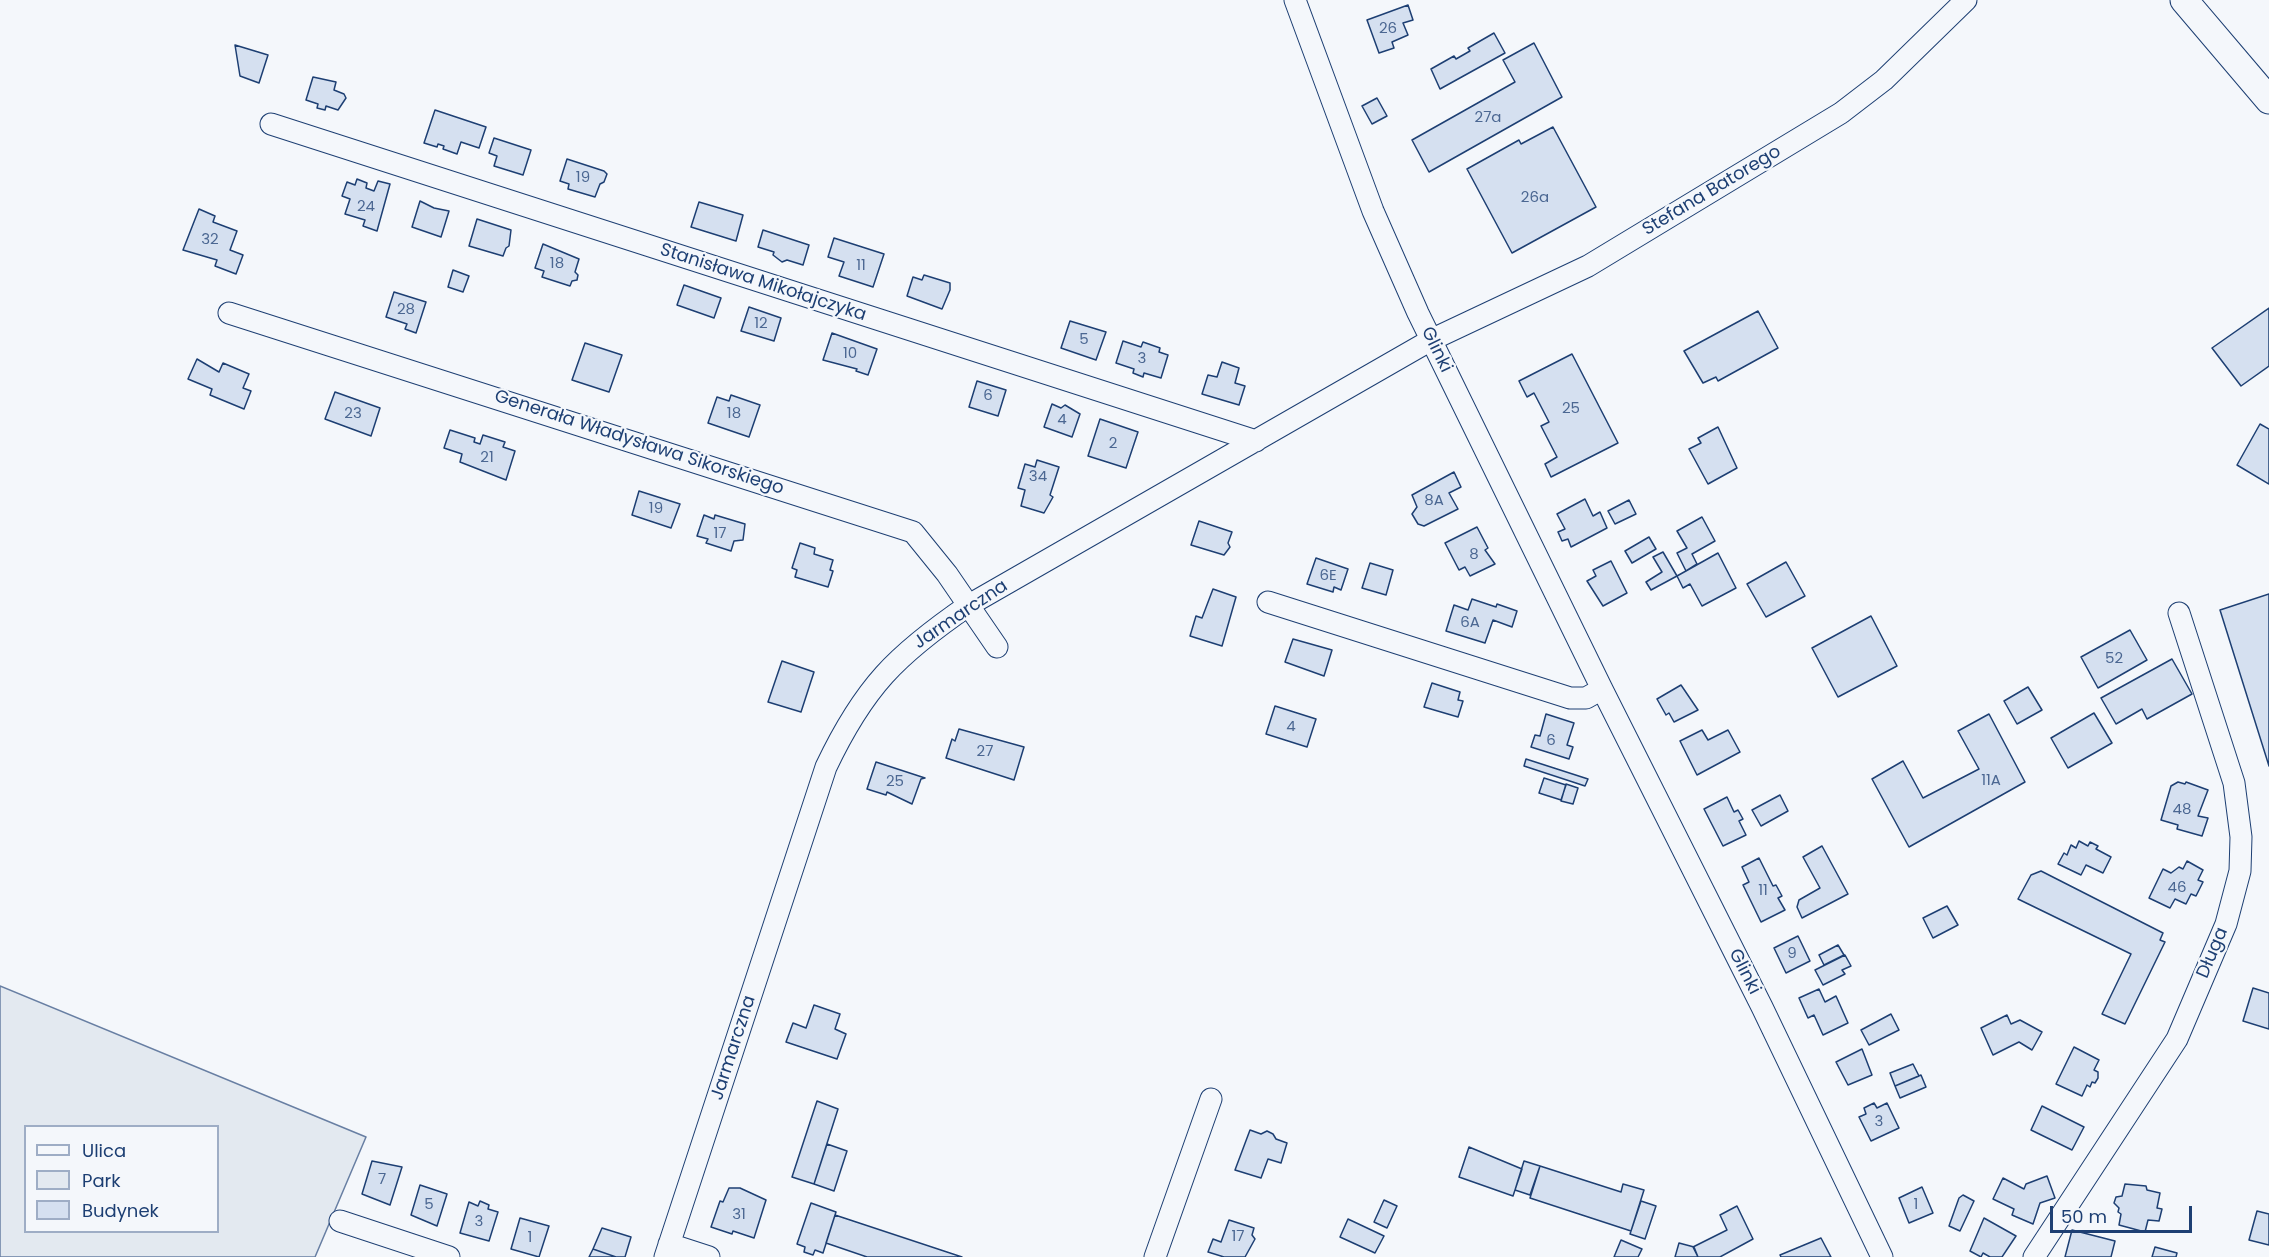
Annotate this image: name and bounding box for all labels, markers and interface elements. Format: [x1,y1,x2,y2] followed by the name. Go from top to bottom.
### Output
[1379,20,1397,38] house number: 26
[1475,109,1501,127] house number: 27a
[1639,141,1785,241] street label: Stefana Batorego
[576,169,590,187] house number: 19
[1521,189,1549,207] house number: 26a
[357,198,375,216] house number: 24
[201,231,219,249] house number: 32
[657,239,869,327] street label: Stanisława Mikołajczyka
[550,255,564,273] house number: 18
[856,257,866,275] house number: 11
[397,301,415,319] house number: 28
[754,315,768,333] house number: 12
[1416,324,1456,376] street label: Glinki
[1079,331,1089,349] house number: 5
[843,345,857,363] house number: 10
[1138,350,1146,368] house number: 3
[492,386,786,500] street label: Generała Władysława Sikorskiego
[983,387,993,405] house number: 6
[1562,400,1580,418] house number: 25
[344,405,362,423] house number: 23
[727,405,741,423] house number: 18
[1057,411,1067,429] house number: 4
[1109,435,1117,453] house number: 2
[480,449,494,467] house number: 21
[1029,468,1047,486] house number: 34
[1424,492,1444,510] house number: 8A
[649,500,663,518] house number: 19
[714,525,726,543] house number: 17
[1469,546,1479,564] house number: 8
[1319,567,1337,585] house number: 6E
[910,576,1012,654] street label: Jarmarczna
[1460,614,1480,632] house number: 6A
[2105,650,2123,668] house number: 52
[1286,718,1296,736] house number: 4
[1546,732,1556,750] house number: 6
[977,743,993,761] house number: 27
[1981,772,2001,790] house number: 11A
[886,773,904,791] house number: 25
[2173,801,2191,819] house number: 48
[2168,879,2186,897] house number: 46
[1758,882,1768,900] house number: 11
[2193,924,2233,982] street label: Długa
[1787,945,1797,963] house number: 9
[1723,946,1765,998] street label: Glinki
[707,993,761,1103] street label: Jarmarczna
[1875,1113,1883,1131] house number: 3
[24,1125,219,1233] legend
[82,1138,126,1163] text: Ulica
[82,1168,121,1193] text: Park
[378,1171,386,1189] house number: 7
[2053,1194,2196,1232] scale bar
[424,1196,434,1214] house number: 5
[1914,1196,1918,1214] house number: 1
[82,1198,159,1223] text: Budynek
[2061,1204,2107,1229] text: 50 m
[732,1206,746,1224] house number: 31
[475,1213,483,1231] house number: 3
[1232,1228,1244,1246] house number: 17
[528,1229,532,1247] house number: 1

